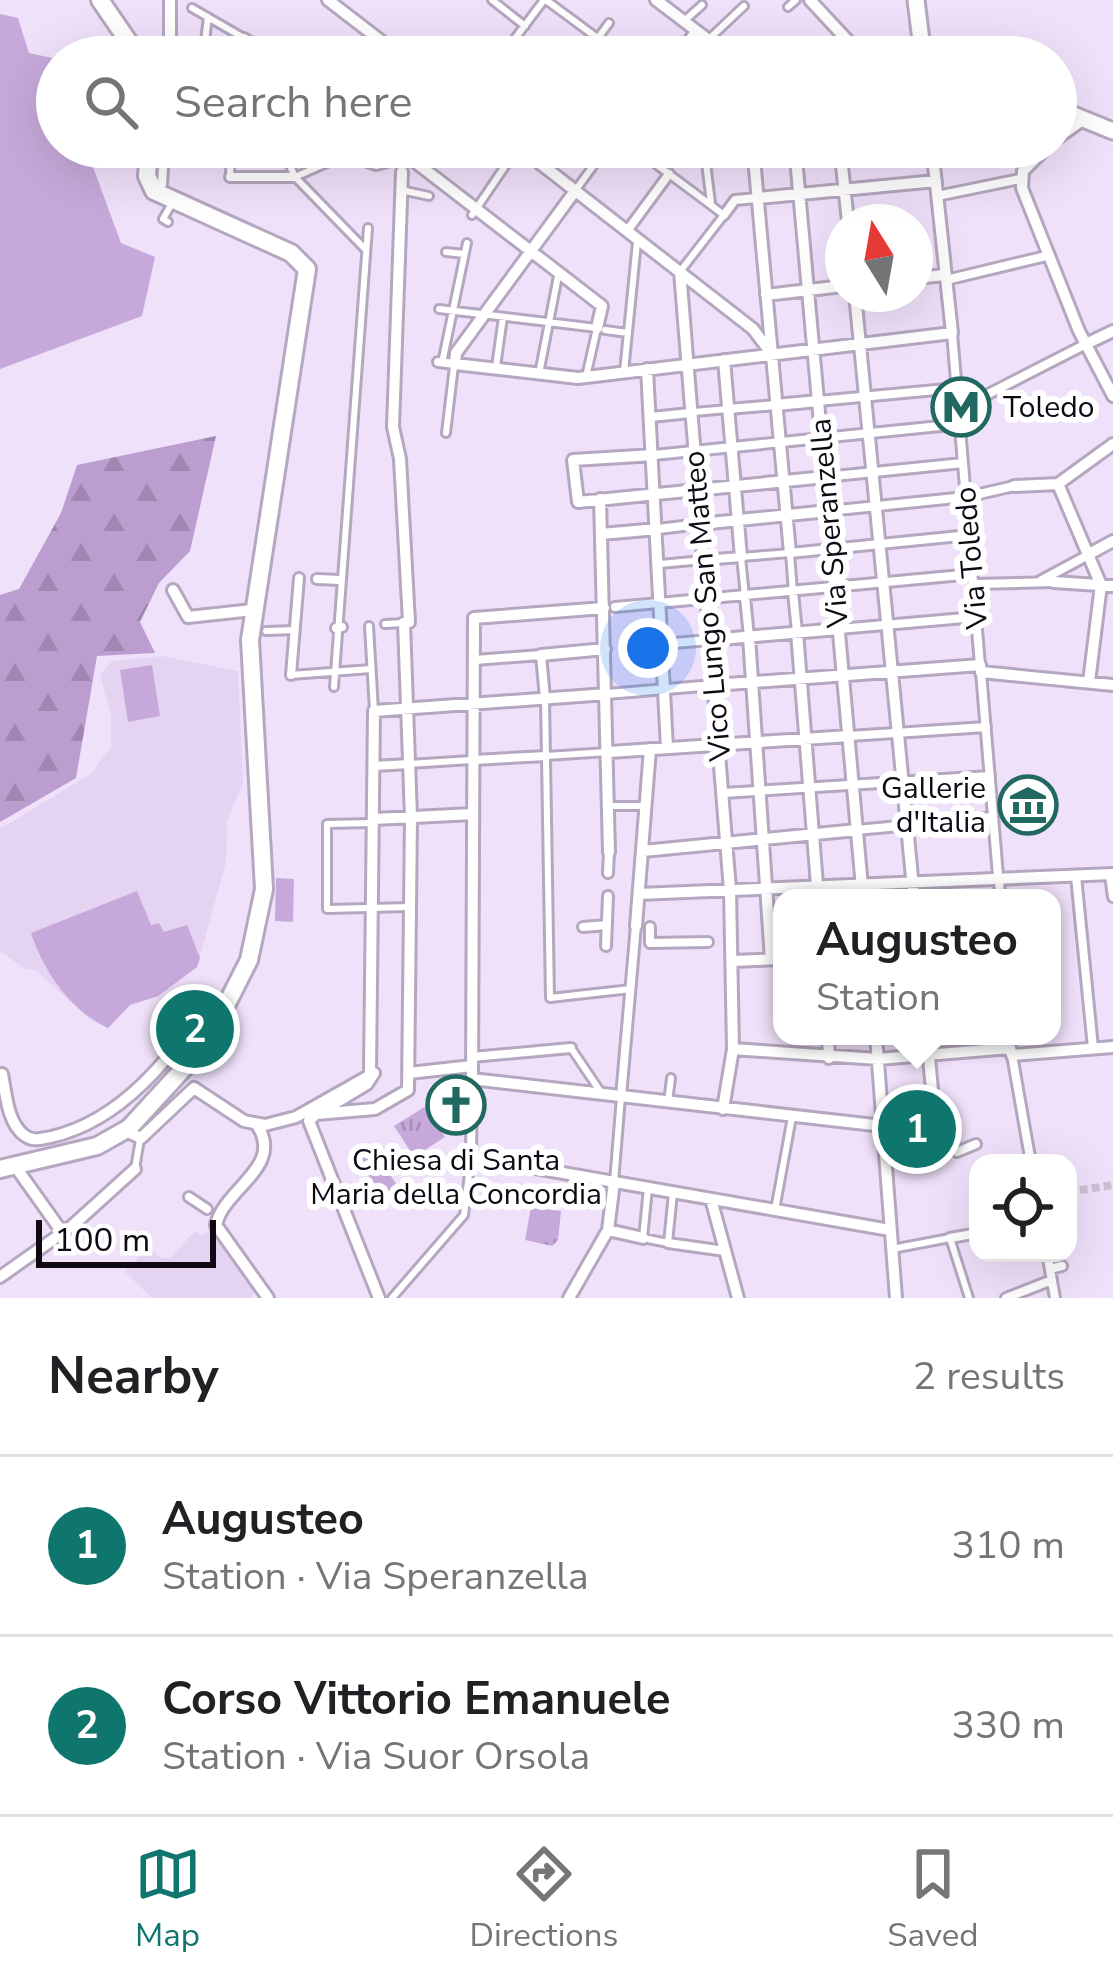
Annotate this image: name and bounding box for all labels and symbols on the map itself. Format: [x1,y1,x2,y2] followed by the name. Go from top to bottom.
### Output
[825,204,933,312] north arrow
[930,376,992,438] metro station icon: Toledo
[1003,387,1094,428] place label: Toledo
[800,417,859,630] street label: Via Speranzella
[674,449,742,764] street label: Vico Lungo San Matteo
[945,485,998,632] street label: Via Toledo
[618,618,678,678] your location
[881,768,986,843] place label: Gallerie d'Italia
[997,774,1059,836] museum icon: Gallerie d'Italia
[156,984,234,1074] pin: 2
[425,1074,487,1136] church icon: Chiesa di Santa Maria della Concordia
[878,1084,956,1174] pin: 1
[310,1140,602,1215] place label: Chiesa di Santa Maria della Concordia
[36,1214,216,1267] scale bar

